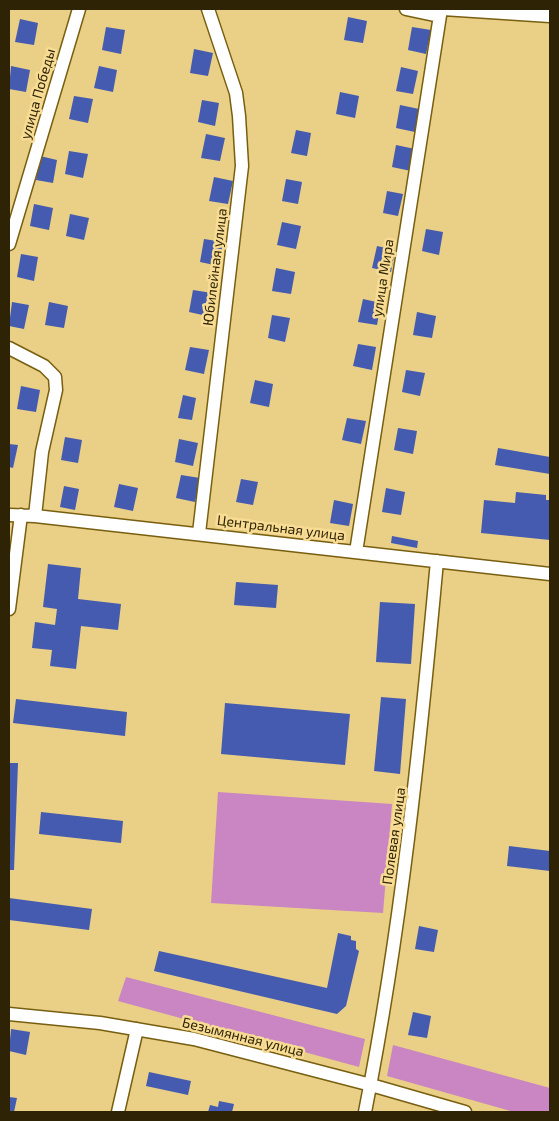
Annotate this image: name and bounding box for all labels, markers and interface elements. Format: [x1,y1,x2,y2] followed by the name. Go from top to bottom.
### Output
[17,47,59,141] street label: улица Победы
[199,207,231,327] street label: Юбилейная улица
[369,238,397,318] street label: улица Мира
[216,512,346,544] street label: Центральная улица
[379,786,409,886] street label: Полевая улица
[180,1014,306,1060] street label: Безымянная улица

